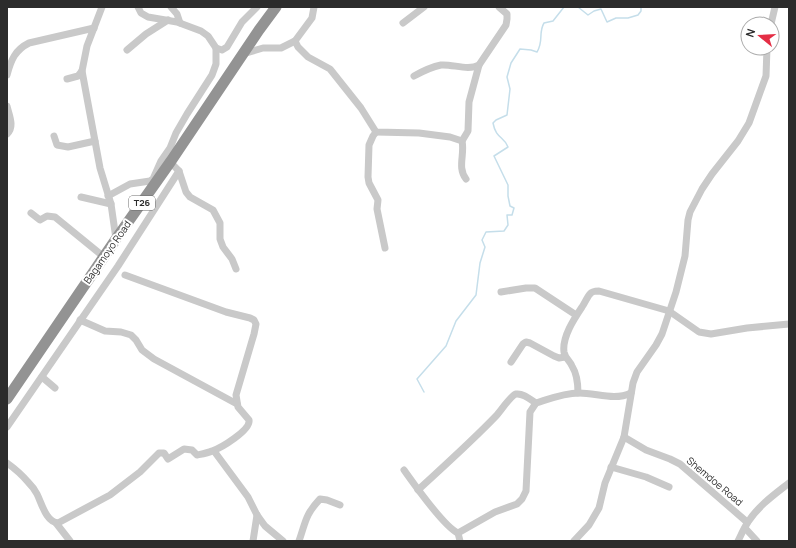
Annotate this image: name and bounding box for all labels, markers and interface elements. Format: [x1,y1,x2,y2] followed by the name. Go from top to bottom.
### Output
[740,16,780,56] north arrow
[742,27,758,39] text: N
[129,196,155,210] road number: T26
[80,218,134,286] street label: Bagamoyo Road
[684,453,746,509] street label: Shemdoe Road

